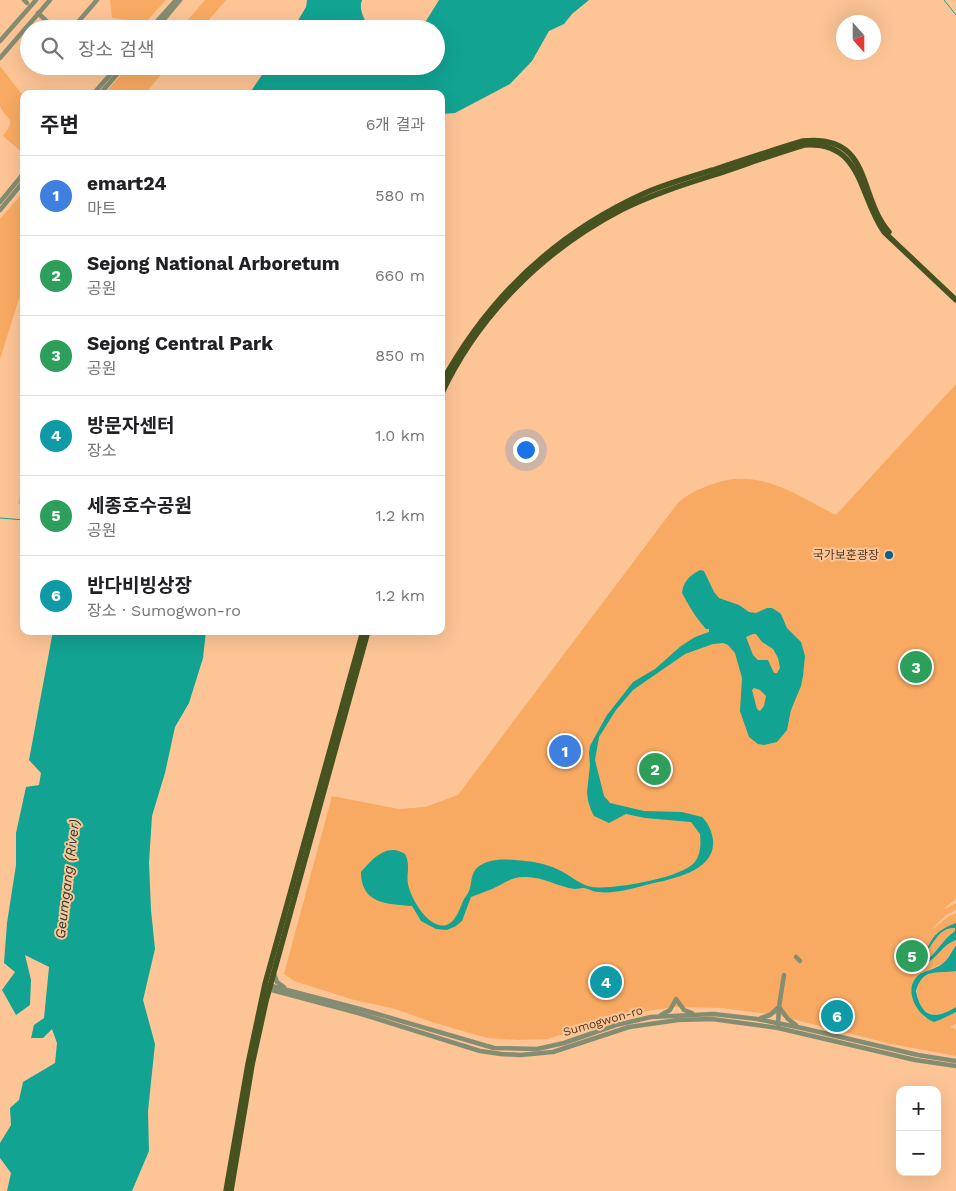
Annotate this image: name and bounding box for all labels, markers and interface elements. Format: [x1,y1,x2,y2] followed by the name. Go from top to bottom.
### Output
[836,15,881,60] north arrow
[20,20,445,75] search box
[38,34,66,62] icon: search
[78,38,154,61] text: 장소 검색
[40,112,79,137] text: 주변
[366,115,425,134] text: 6개 결과
[87,172,167,195] text: emart24
[53,186,59,205] text: 1
[375,186,425,205] text: 580 m
[87,199,116,218] text: 마트
[87,252,340,275] text: Sejong National Arboretum
[51,266,61,285] text: 2
[375,266,425,285] text: 660 m
[87,279,116,298] text: 공원
[87,332,273,355] text: Sejong Central Park
[51,346,61,365] text: 3
[375,346,425,365] text: 850 m
[87,359,116,378] text: 공원
[87,414,174,437] text: 방문자센터
[51,426,61,445] text: 4
[375,426,425,445] text: 1.0 km
[513,437,539,463] your location
[87,441,116,460] text: 장소
[87,494,192,517] text: 세종호수공원
[51,506,61,525] text: 5
[375,506,425,525] text: 1.2 km
[87,521,116,540] text: 공원
[813,548,879,562] place label: 국가보훈광장
[883,549,895,561] marker: 국가보훈광장
[87,574,192,597] text: 반다비빙상장
[51,586,61,605] text: 6
[375,586,425,605] text: 1.2 km
[87,601,241,620] text: 장소 · Sumogwon-ro
[900,648,932,686] pin: 3
[549,732,581,770] pin: 1
[639,750,671,788] pin: 2
[52,818,82,940] water label: Geumgang (River)
[896,937,928,975] pin: 5
[590,963,622,1001] pin: 4
[821,997,853,1035] pin: 6
[561,1003,645,1039] street label: Sumogwon-ro
[896,1086,941,1176] map controls
[896,1086,941,1131] button: +
[896,1131,941,1176] button: −

